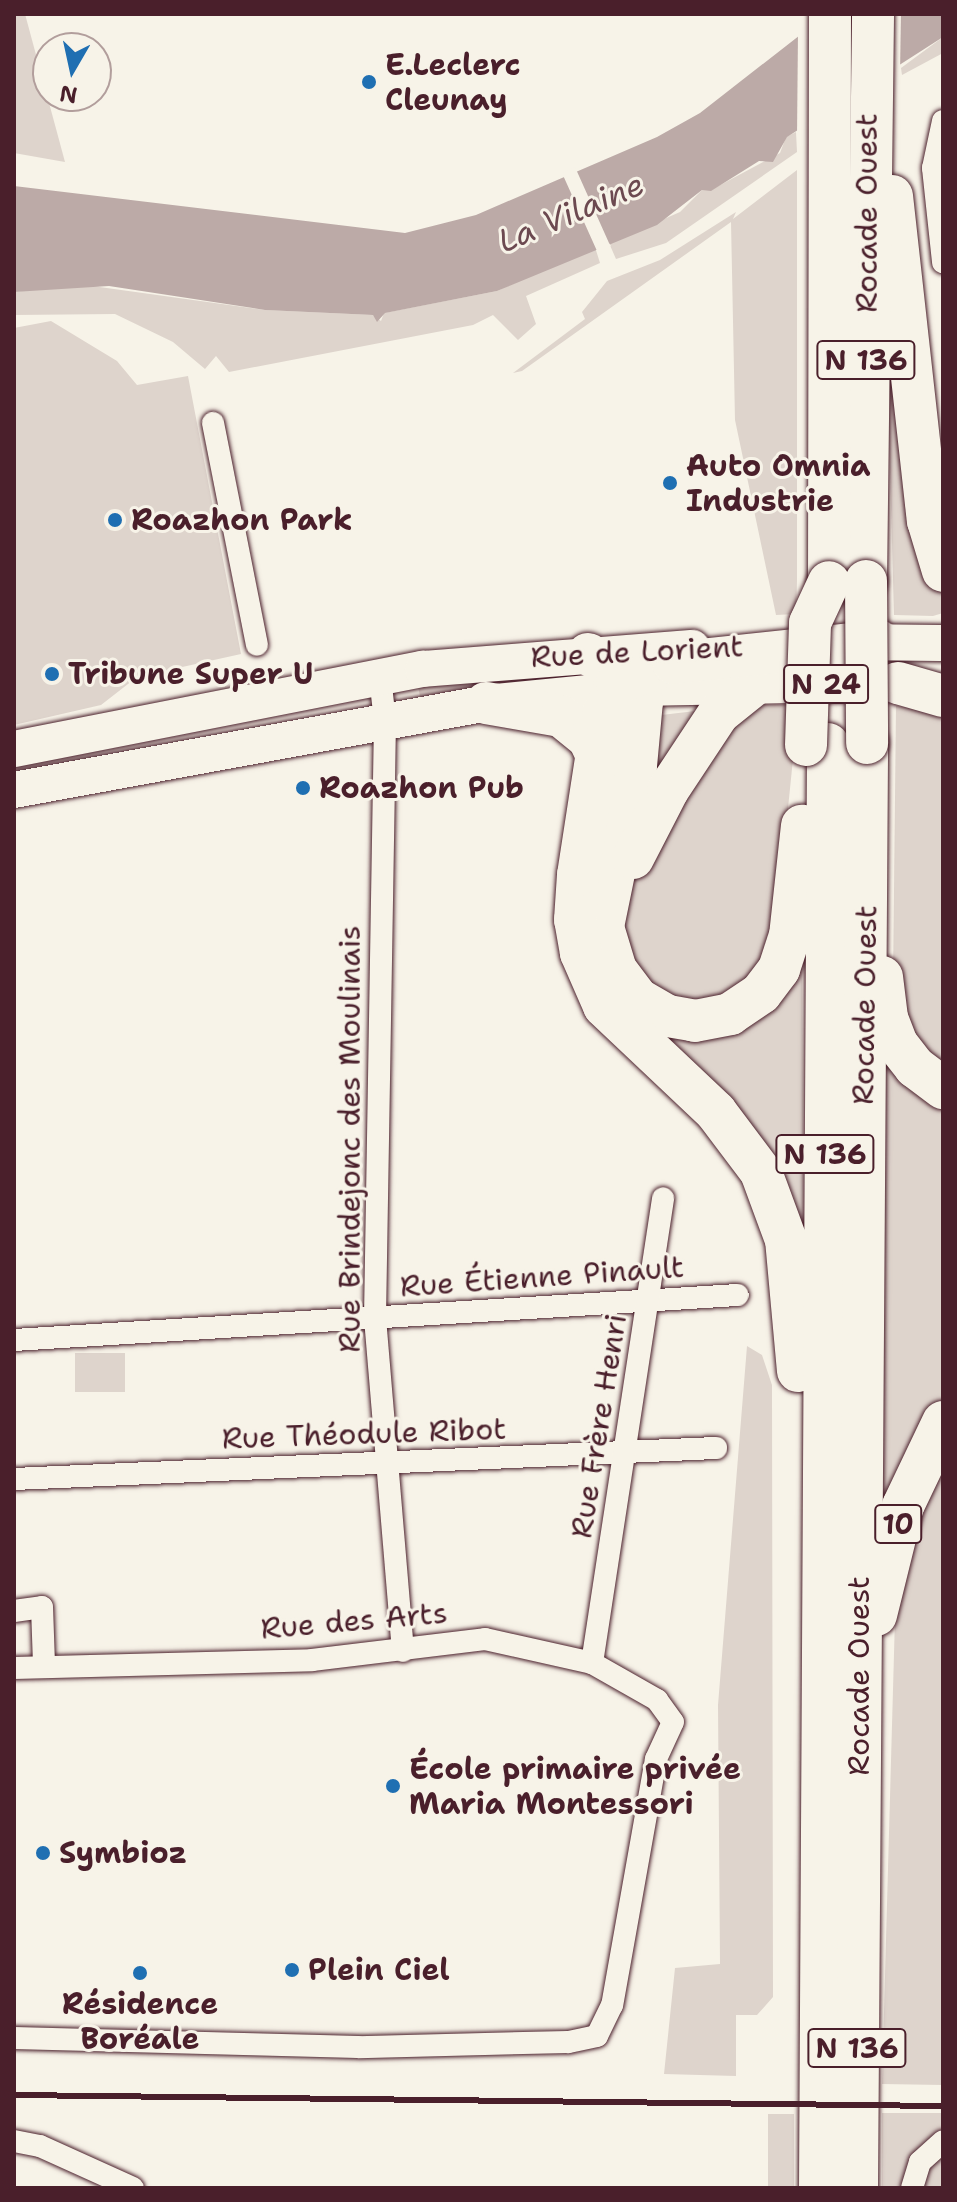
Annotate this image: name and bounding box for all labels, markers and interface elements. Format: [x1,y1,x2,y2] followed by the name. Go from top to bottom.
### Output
[32,32,112,112] north arrow
[385,47,521,118] place label: E.Leclerc Cleunay
[360,73,378,91] marker: E.Leclerc Cleunay
[58,79,79,110] text: N
[849,113,885,313] street label: Rocade Ouest
[492,165,650,261] water label: La Vilaine
[816,336,916,384] road number: N 136
[686,448,871,518] place label: Auto Omnia Industrie
[661,474,679,492] marker: Auto Omnia Industrie
[131,502,352,538] place label: Roazhon Park
[106,511,124,529] marker: Roazhon Park
[530,628,744,676] street label: Rue de Lorient
[68,656,313,692] place label: Tribune Super U
[782,660,870,708] road number: N 24
[43,665,61,683] marker: Tribune Super U
[319,770,524,806] place label: Roazhon Pub
[294,779,312,797] marker: Roazhon Pub
[845,905,885,1105] street label: Rocade Ouest
[332,925,368,1353] street label: Rue Brindejonc des Moulinais
[775,1130,875,1178] road number: N 136
[399,1249,685,1305] street label: Rue Étienne Pinault
[564,1311,634,1541] street label: Rue Frère Henri
[221,1411,507,1457] street label: Rue Théodule Ribot
[874,1500,922,1548] road number: 10
[841,1576,877,1776] street label: Rocade Ouest
[259,1595,449,1647] street label: Rue des Arts
[409,1751,741,1822] place label: École primaire privée Maria Montessori
[384,1777,402,1795] marker: École primaire privée Maria Montessori
[59,1835,187,1871] place label: Symbioz
[34,1844,52,1862] marker: Symbioz
[308,1952,450,1988] place label: Plein Ciel
[283,1961,301,1979] marker: Plein Ciel
[131,1964,149,1982] marker: Résidence Boréale
[62,1986,218,2056] place label: Résidence Boréale
[807,2024,907,2072] road number: N 136

